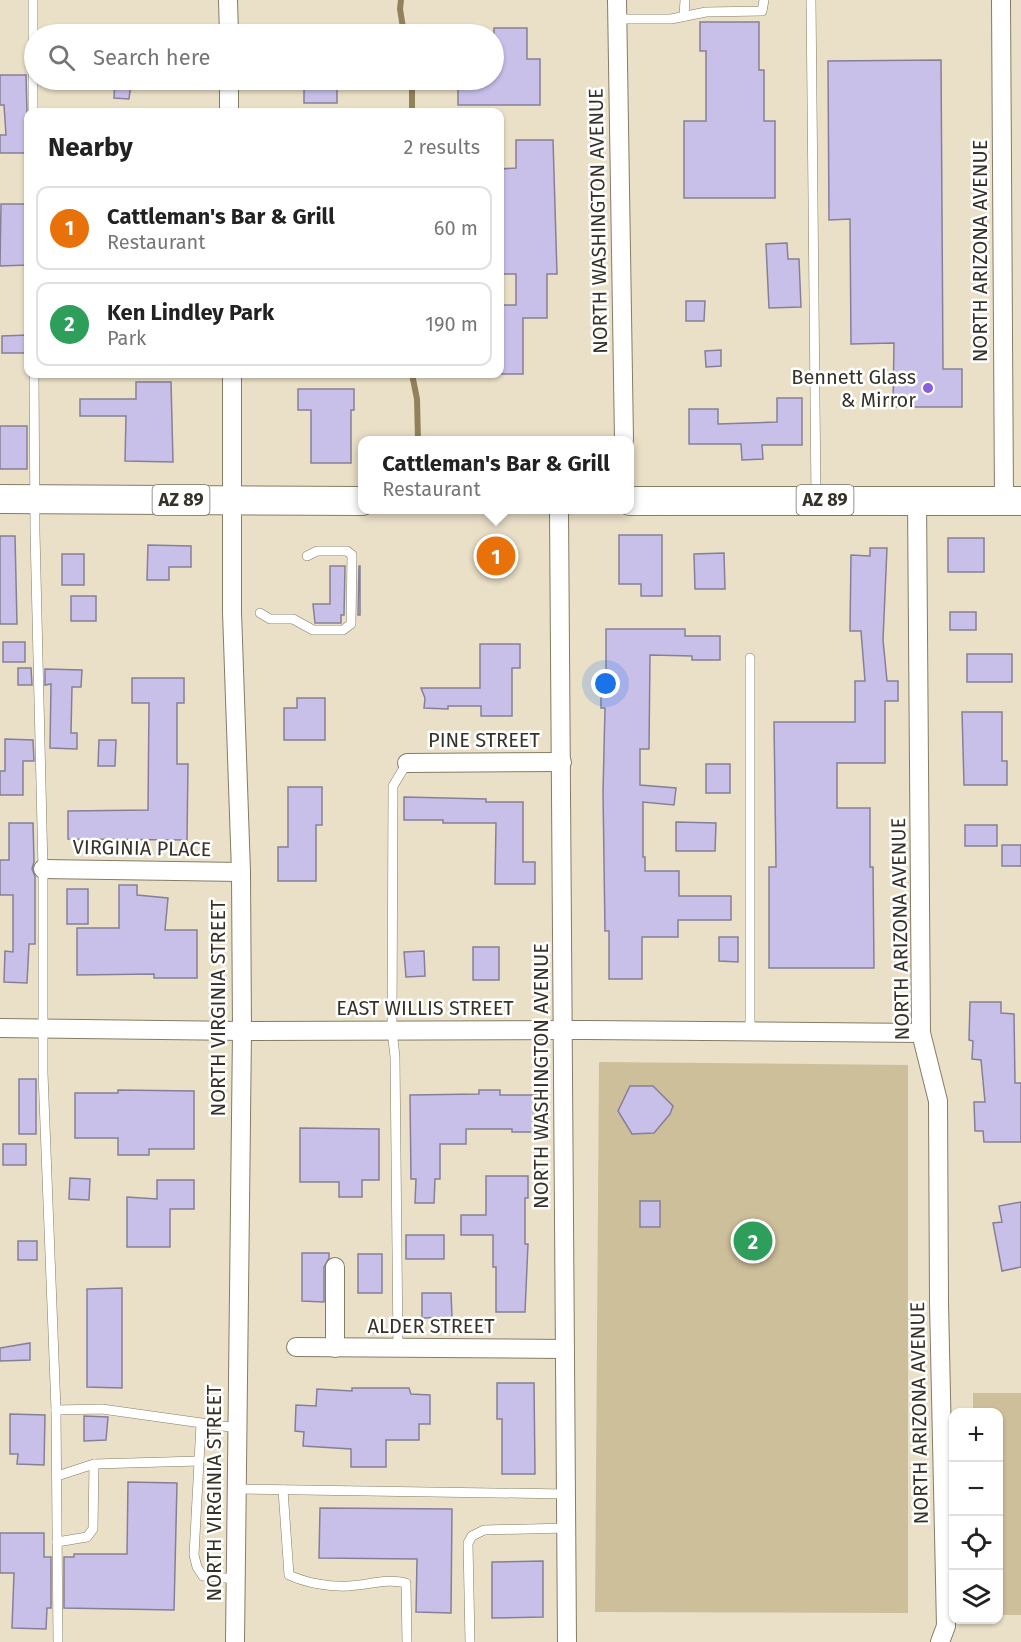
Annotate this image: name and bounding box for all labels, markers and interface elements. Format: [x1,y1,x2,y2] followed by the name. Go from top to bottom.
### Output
[24,24,504,90] search box
[45,41,78,74] icon: search
[93,44,211,71] text: Search here
[584,88,612,354] street label: NORTH WASHINGTON AVENUE
[48,132,133,163] text: Nearby
[403,135,480,159] text: 2 results
[968,140,992,362] street label: NORTH ARIZONA AVENUE
[107,203,335,230] text: Cattleman's Bar & Grill
[65,216,74,240] text: 1
[434,216,478,240] text: 60 m
[107,230,205,254] text: Restaurant
[107,299,274,326] text: Ken Lindley Park
[64,312,75,336] text: 2
[425,312,478,336] text: 190 m
[107,326,146,350] text: Park
[791,365,916,412] place label: Bennett Glass & Mirror
[921,381,935,395] marker: Bennett Glass & Mirror
[358,436,634,514] popup
[382,450,610,477] text: Cattleman's Bar & Grill
[382,477,481,501] text: Restaurant
[152,485,210,515] road number: AZ 89
[796,485,854,515] road number: AZ 89
[476,534,516,578] pin: 1
[591,669,620,698] your location
[428,728,541,752] street label: PINE STREET
[886,817,914,1041] street label: NORTH ARIZONA AVENUE
[73,835,211,861] street label: VIRGINIA PLACE
[206,899,230,1116] street label: NORTH VIRGINIA STREET
[529,943,553,1209] street label: NORTH WASHINGTON AVENUE
[336,996,514,1020] street label: EAST WILLIS STREET
[734,1218,772,1264] pin: 2
[905,1301,933,1525] street label: NORTH ARIZONA AVENUE
[367,1314,495,1338] street label: ALDER STREET
[202,1384,226,1601] street label: NORTH VIRGINIA STREET
[949,1408,1003,1624] map controls
[949,1408,1003,1462] button: +
[949,1462,1003,1516] button: −
[949,1516,1003,1570] button: locate
[949,1570,1003,1624] button: layers

